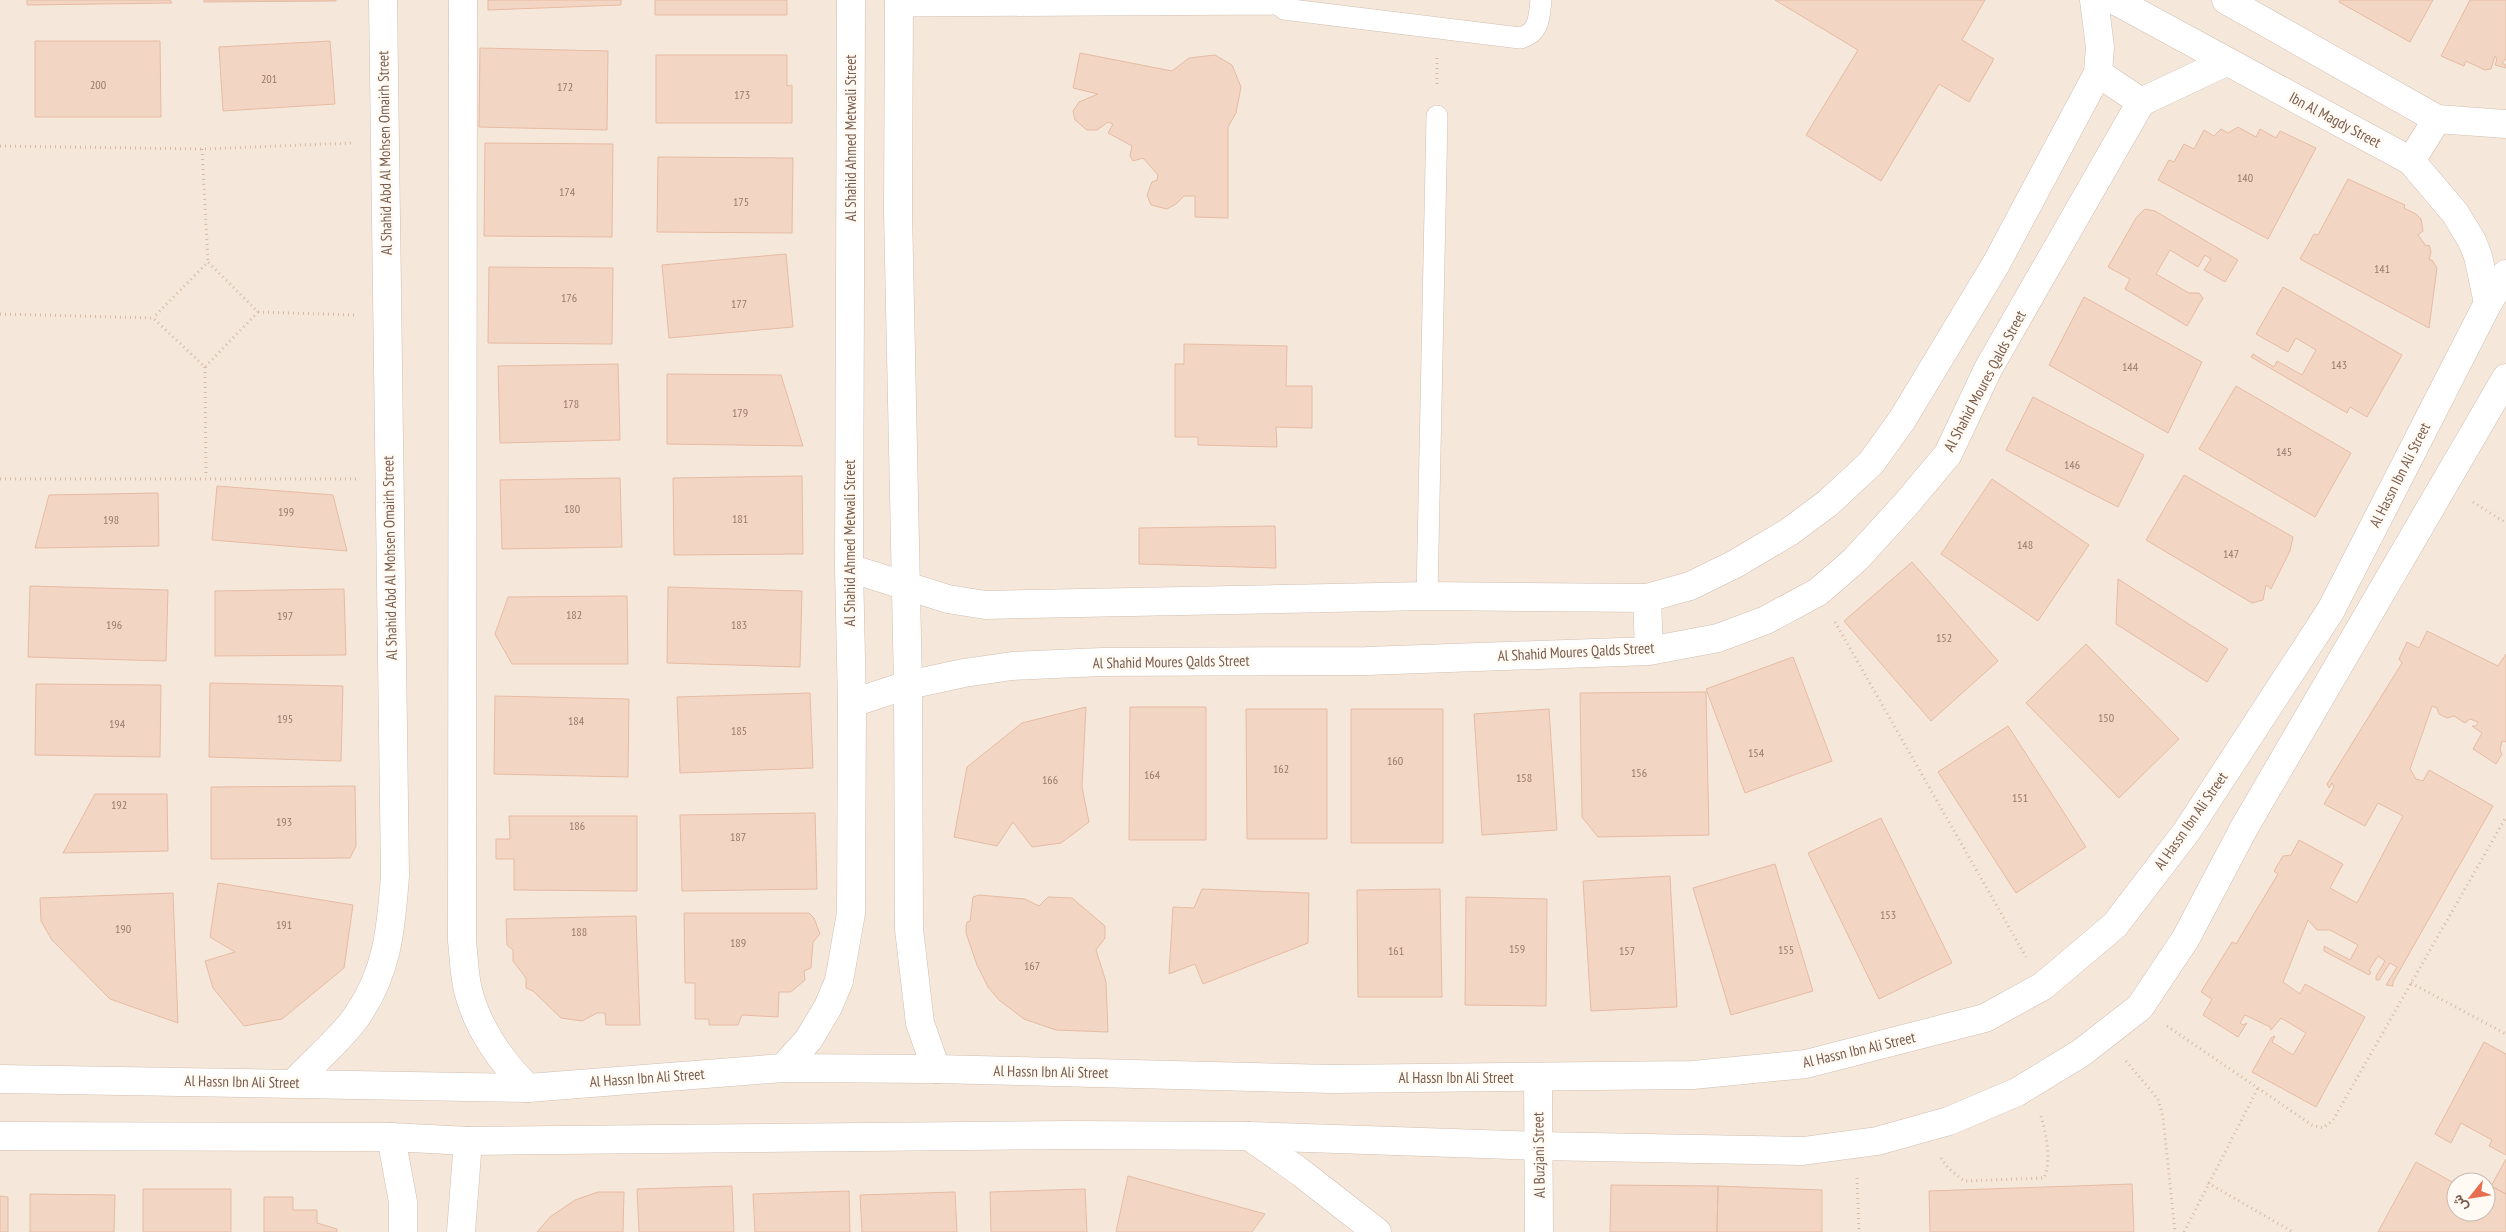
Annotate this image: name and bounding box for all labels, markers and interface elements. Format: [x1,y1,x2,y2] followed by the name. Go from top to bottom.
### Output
[373,51,396,255] street label: Al Shahid Abd Al Mohsen Omairh Street
[841,55,860,221] street label: Al Shahid Ahmed Metwali Street
[261,71,277,86] house number: 201
[90,77,106,92] house number: 200
[557,79,573,94] house number: 172
[734,87,750,102] house number: 173
[2286,87,2384,152] street label: Ibn Al Magdy Street
[2237,170,2253,185] house number: 140
[559,184,576,199] house number: 174
[733,194,749,209] house number: 175
[2374,261,2390,276] house number: 141
[561,290,577,305] house number: 176
[731,296,747,311] house number: 177
[1939,307,2030,455] street label: Al Shahid Moures Qalds Street
[2331,357,2347,372] house number: 143
[2122,359,2139,374] house number: 144
[563,396,579,411] house number: 178
[732,405,748,420] house number: 179
[2365,419,2434,530] street label: Al Hassn Ibn Ali Street
[2276,444,2292,459] house number: 145
[378,456,401,660] street label: Al Shahid Abd Al Mohsen Omairh Street
[2064,457,2080,472] house number: 146
[840,460,859,626] street label: Al Shahid Ahmed Metwali Street
[564,501,580,516] house number: 180
[278,504,294,519] house number: 199
[732,511,748,526] house number: 181
[103,512,119,527] house number: 198
[2017,537,2033,552] house number: 148
[2223,546,2239,561] house number: 147
[566,607,582,622] house number: 182
[277,608,293,623] house number: 197
[106,617,122,632] house number: 196
[731,617,747,632] house number: 183
[1936,630,1952,645] house number: 152
[1497,638,1655,665] street label: Al Shahid Moures Qalds Street
[1092,651,1250,672] street label: Al Shahid Moures Qalds Street
[2098,710,2114,725] house number: 150
[277,711,293,726] house number: 195
[568,713,585,728] house number: 184
[109,716,126,731] house number: 194
[731,723,747,738] house number: 185
[1748,745,1765,760] house number: 154
[1387,753,1403,768] house number: 160
[1273,761,1289,776] house number: 162
[1631,765,1647,780] house number: 156
[1144,767,1161,782] house number: 164
[2150,768,2231,873] street label: Al Hassn Ibn Ali Street
[1516,770,1532,785] house number: 158
[1042,772,1058,787] house number: 166
[2012,790,2028,805] house number: 151
[111,797,127,812] house number: 192
[276,814,292,829] house number: 193
[569,818,585,833] house number: 186
[730,829,746,844] house number: 187
[1880,907,1896,922] house number: 153
[276,917,292,932] house number: 191
[115,921,131,936] house number: 190
[571,924,587,939] house number: 188
[730,935,746,950] house number: 189
[1509,941,1525,956] house number: 159
[1778,942,1794,957] house number: 155
[1388,943,1404,958] house number: 161
[1619,943,1635,958] house number: 157
[1024,958,1040,973] house number: 167
[1801,1027,1917,1072] street label: Al Hassn Ibn Ali Street
[993,1061,1109,1082] street label: Al Hassn Ibn Ali Street
[589,1064,705,1091] street label: Al Hassn Ibn Ali Street
[1398,1068,1514,1087] street label: Al Hassn Ibn Ali Street
[184,1071,300,1092] street label: Al Hassn Ibn Ali Street
[1528,1112,1549,1198] street label: Al Buzjani Street
[2446,1172,2496,1222] north arrow
[2448,1192,2472,1215] text: ش

